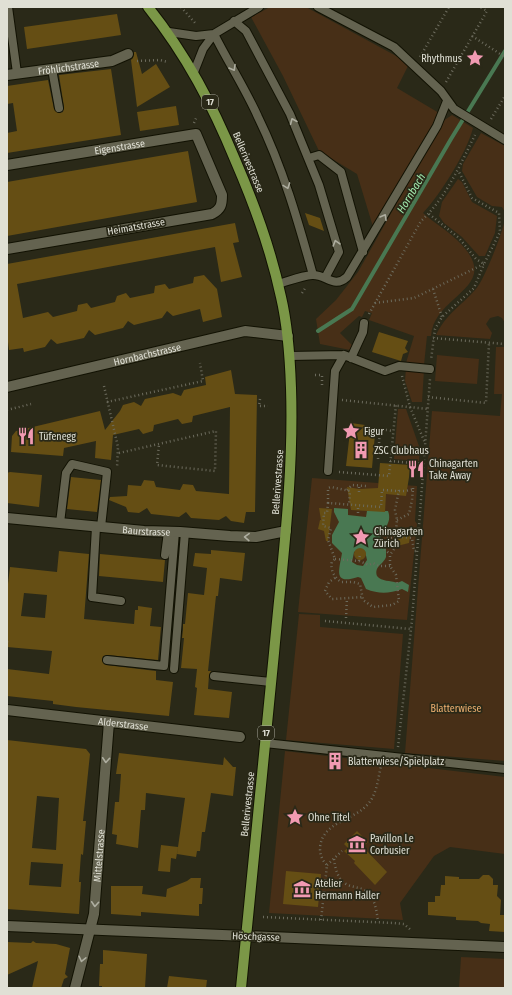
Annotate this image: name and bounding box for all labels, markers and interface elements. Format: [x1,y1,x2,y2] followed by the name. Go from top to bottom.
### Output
[465,48,485,68] place icon: Rhythmus
[421,53,462,65] place label: Rhythmus
[37,58,100,78] street label: Fröhlichstrasse
[228,64,235,71] one-way arrow
[202,95,218,109] road number: 17
[289,117,297,124] one-way arrow
[230,130,266,195] street label: Bellerivestrasse
[94,137,146,158] street label: Eigenstrasse
[395,171,428,215] water label: Hornbach
[282,182,290,189] one-way arrow
[379,214,386,221] one-way arrow
[106,216,166,238] street label: Heimatstrasse
[332,240,341,247] one-way arrow
[113,341,182,369] street label: Hornbachstrasse
[341,421,361,441] place icon: Figur
[16,426,36,446] restaurant icon: Tüfenegg
[364,426,384,438] place label: Figur
[39,431,76,443] place label: Tüfenegg
[351,440,371,460] building icon: ZSC Clubhaus
[374,445,429,457] place label: ZSC Clubhaus
[270,449,286,515] street label: Bellerivestrasse
[429,458,478,482] place label: Chinagarten Take Away
[406,459,426,479] restaurant icon: Chinagarten Take Away
[122,524,171,539] street label: Baurstrasse
[374,526,423,550] place label: Chinagarten Zürich
[351,527,371,547] place icon: Chinagarten Zürich
[244,532,250,541] one-way arrow
[431,703,482,715] park label: Blatterwiese
[97,716,149,733] street label: Alderstrasse
[258,726,274,740] road number: 17
[325,751,345,771] building icon: Blatterwiese/Spielplatz
[348,756,444,768] place label: Blatterwiese/Spielplatz
[102,757,111,764] one-way arrow
[239,771,257,837] street label: Bellerivestrasse
[285,807,305,827] place icon: Ohne Titel
[308,812,350,824] place label: Ohne Titel
[92,829,108,882] street label: Mittelstrasse
[370,833,414,857] place label: Pavillon Le Corbusier
[347,834,367,854] museum icon: Pavillon Le Corbusier
[315,878,380,902] place label: Atelier Hermann Haller
[292,879,312,899] museum icon: Atelier Hermann Haller
[91,901,100,907] one-way arrow
[232,930,280,944] street label: Höschgasse
[78,955,86,962] one-way arrow

